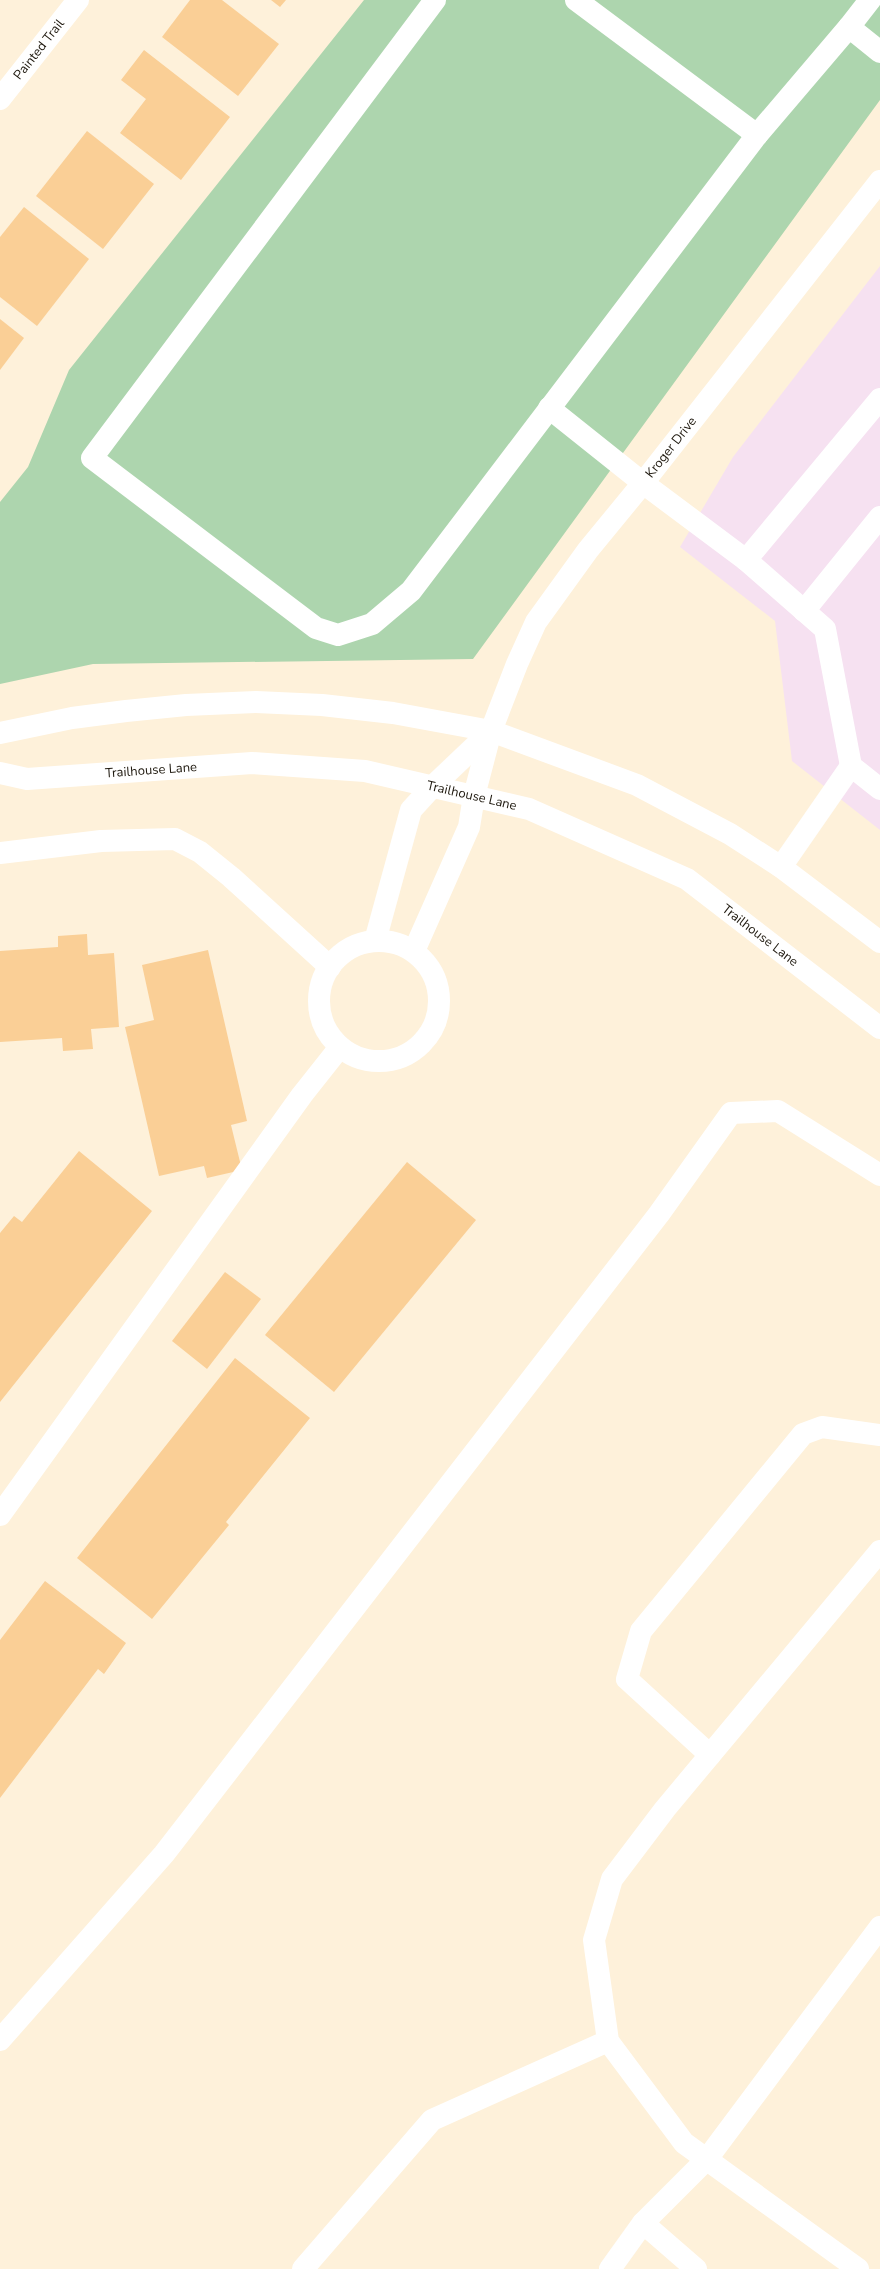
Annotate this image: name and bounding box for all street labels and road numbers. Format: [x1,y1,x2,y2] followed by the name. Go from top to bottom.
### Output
[9,15,69,84] street label: Painted Trail
[641,413,701,482] street label: Kroger Drive
[105,758,198,782] street label: Trailhouse Lane
[425,777,519,815] street label: Trailhouse Lane
[718,900,802,971] street label: Trailhouse Lane

